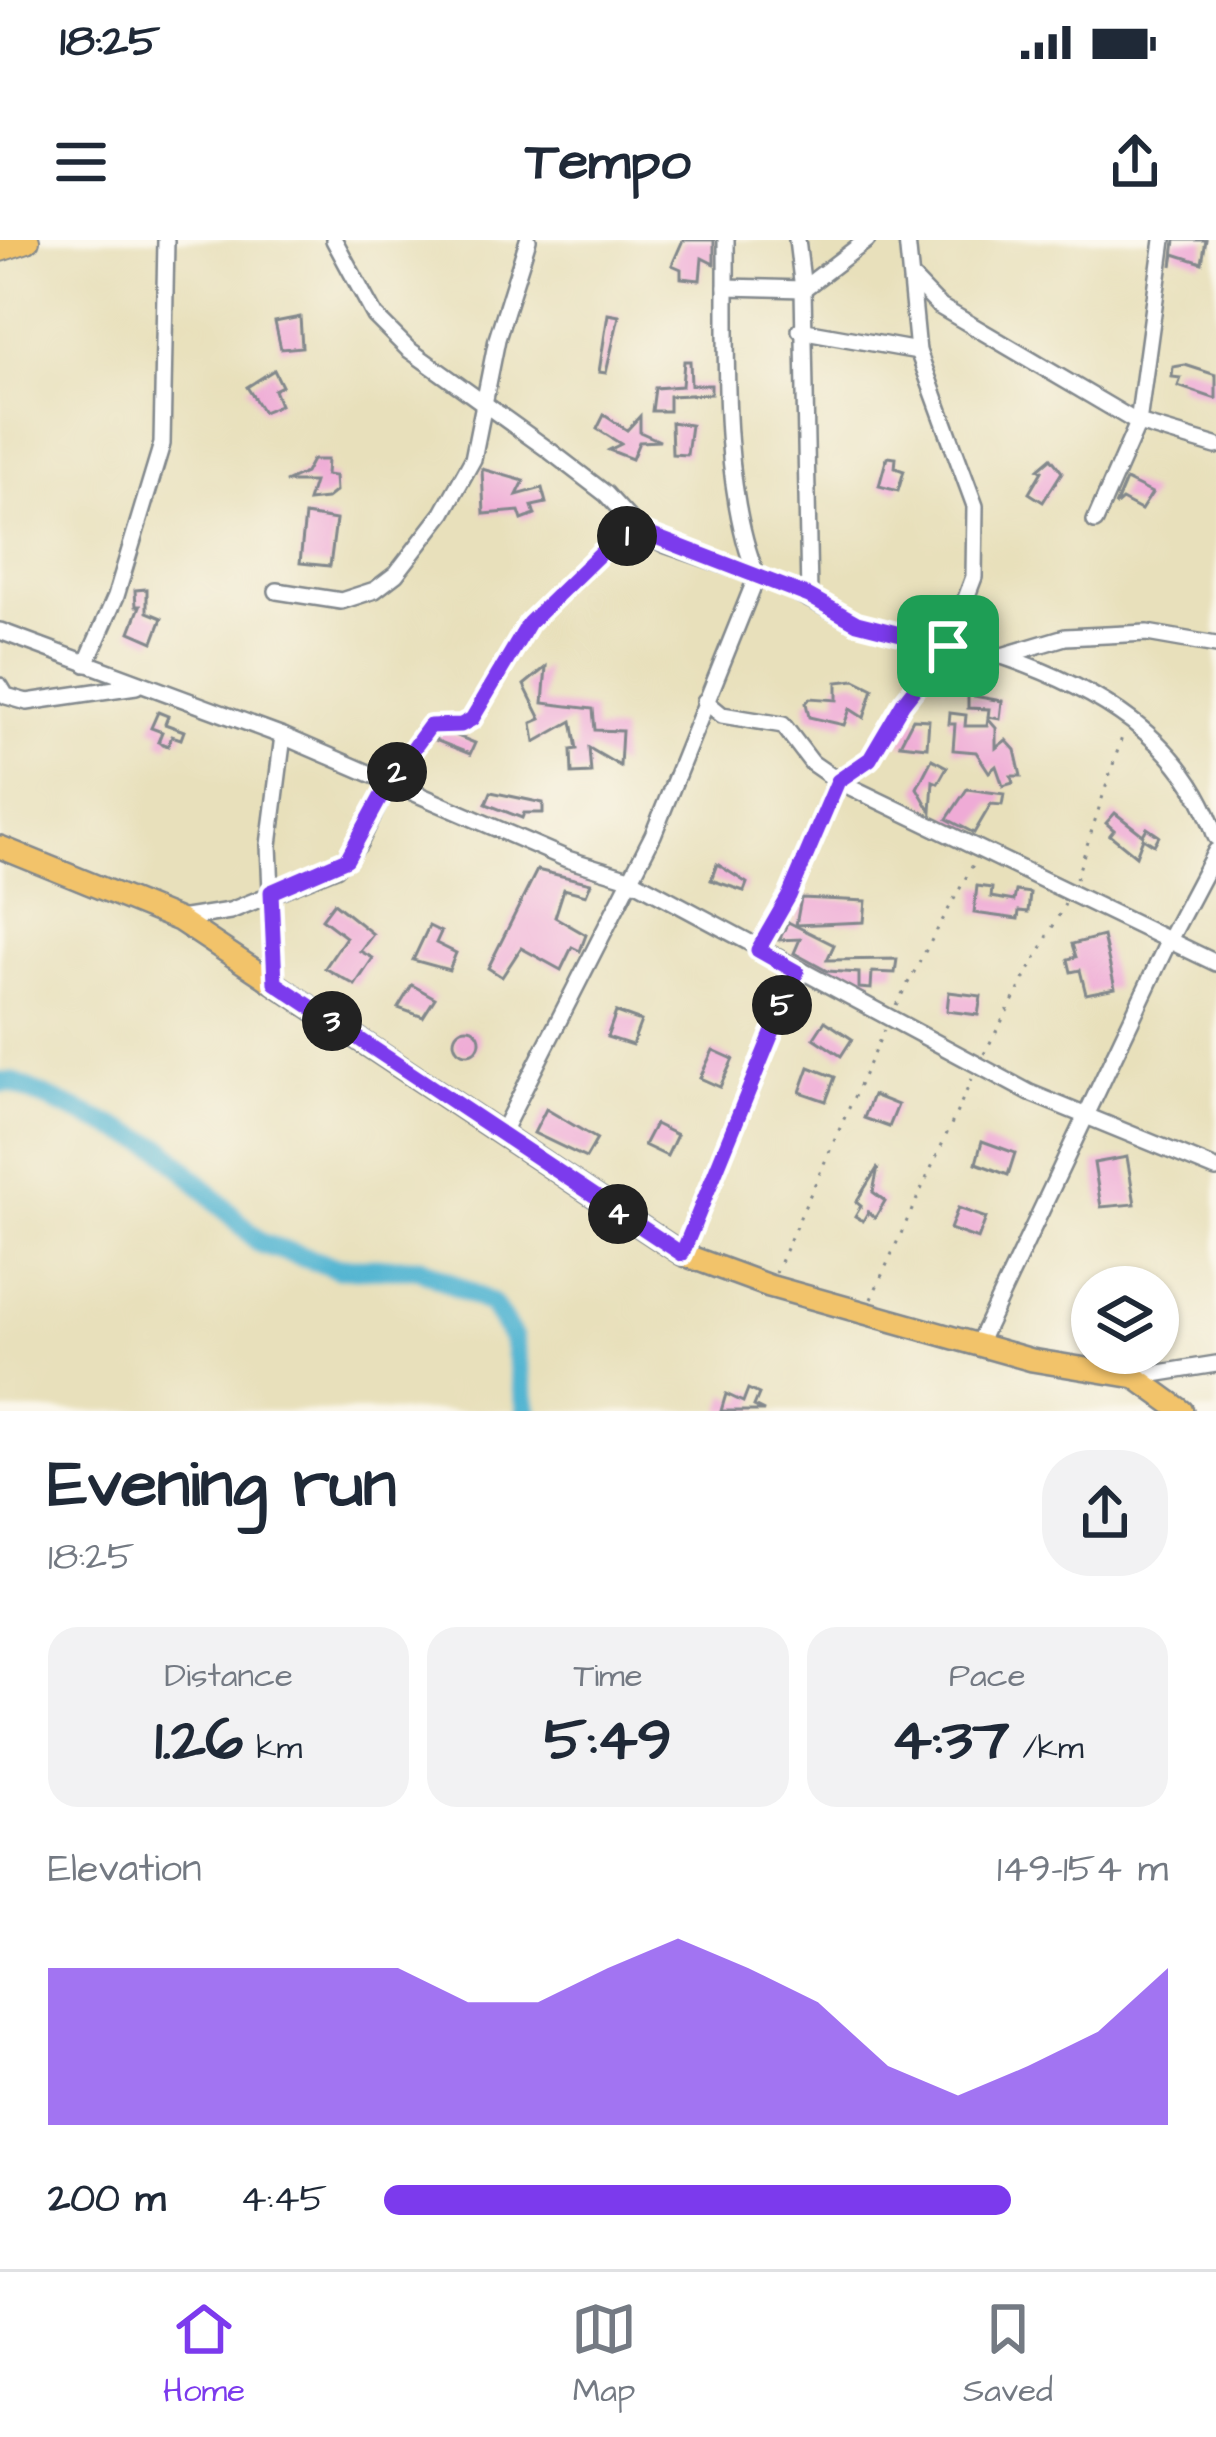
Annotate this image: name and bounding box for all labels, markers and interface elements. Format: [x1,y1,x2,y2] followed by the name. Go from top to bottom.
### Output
[60,11,160,73] text: 18:25
[525,125,691,200] text: Tempo
[48,129,114,195] icon: menu
[1102,129,1168,195] icon: share
[597,506,657,566] pin: 1
[625,513,629,559] text: 1
[897,595,999,697] pin
[915,613,981,679] icon: arrive
[367,742,427,802] pin: 2
[388,749,406,795] text: 2
[752,975,812,1035] pin: 5
[770,982,794,1028] text: 5
[302,991,362,1051] pin: 3
[324,998,340,1044] text: 3
[588,1184,648,1244] pin: 4
[607,1191,629,1237] text: 4
[1071,1266,1179,1374] map controls
[1071,1266,1179,1374] button: layers
[48,1440,396,1532] text: Evening run
[1042,1450,1168,1576] button: share
[48,1531,135,1585] text: 18:25
[165,1653,293,1699] text: Distance
[573,1653,643,1699] text: Time
[949,1653,1026,1699] text: Pace
[155,1699,243,1782] text: 1.26
[544,1699,672,1782] text: 5:49
[891,1699,1009,1782] text: 4:37
[243,1725,302,1771] text: km
[1009,1725,1084,1771] text: /km
[48,1843,202,1897] text: Elevation
[997,1843,1168,1897] text: 149–154 m
[48,2173,166,2227] text: 200 m
[240,2173,327,2227] text: 4:45
[163,2296,245,2414] tab: Home
[571,2296,637,2414] tab: Map
[963,2296,1053,2414] tab: Saved

